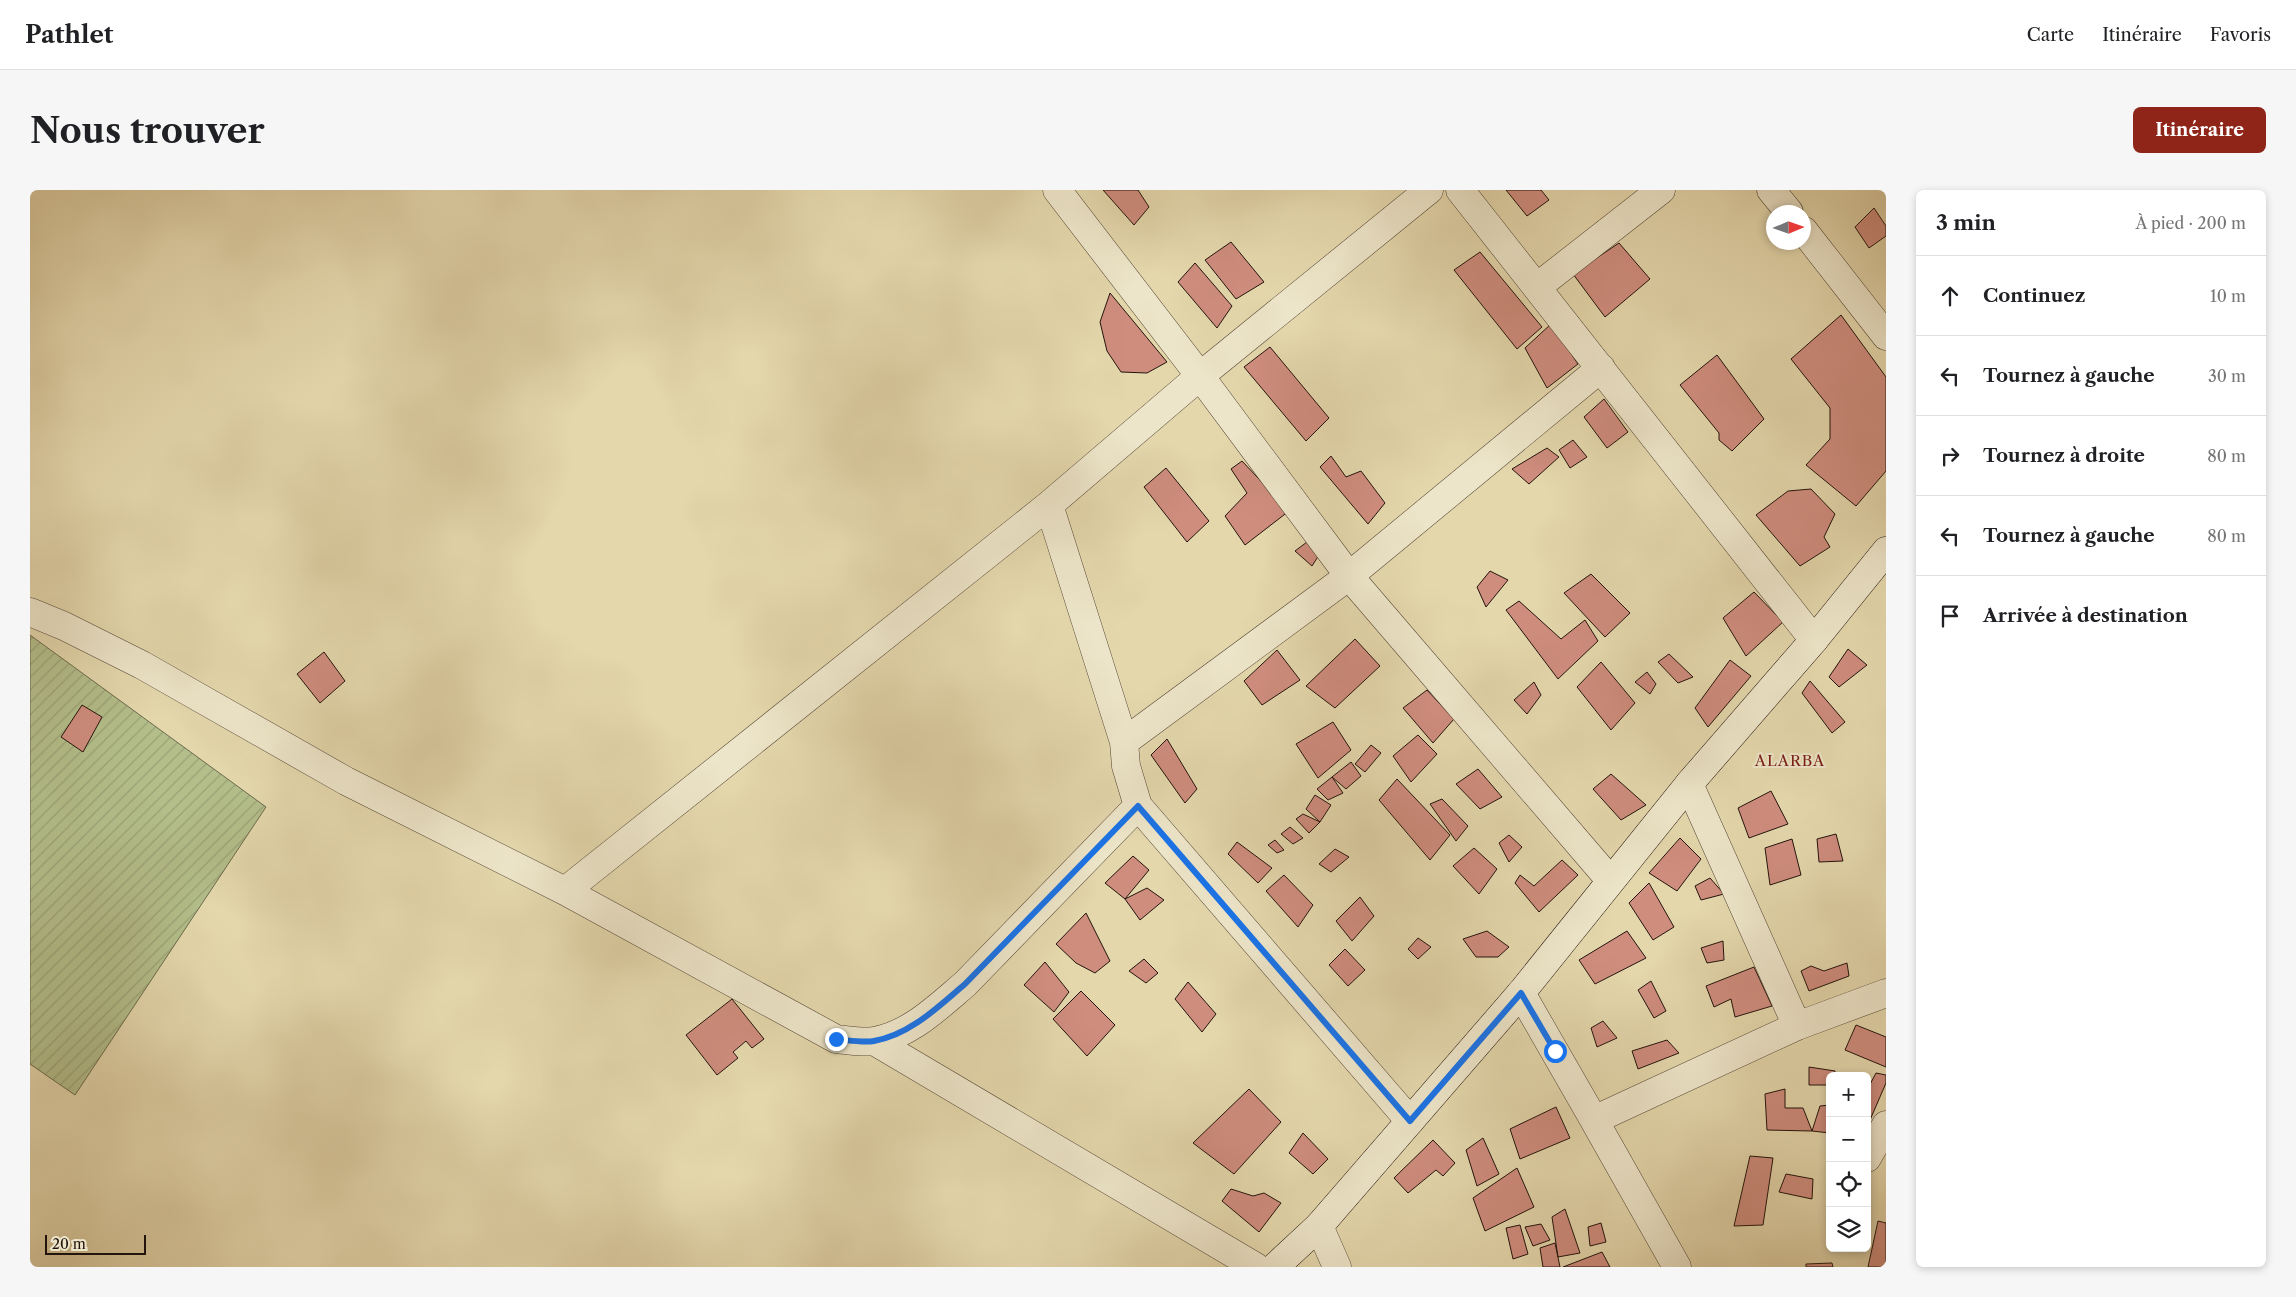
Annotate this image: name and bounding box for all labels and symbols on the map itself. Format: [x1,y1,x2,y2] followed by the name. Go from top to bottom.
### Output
[1766,205,1811,250] north arrow
[1754,751,1825,770] district label: ALARBA
[825,1028,848,1051] route end
[1544,1040,1567,1063] route start
[45,1232,146,1255] scale bar

